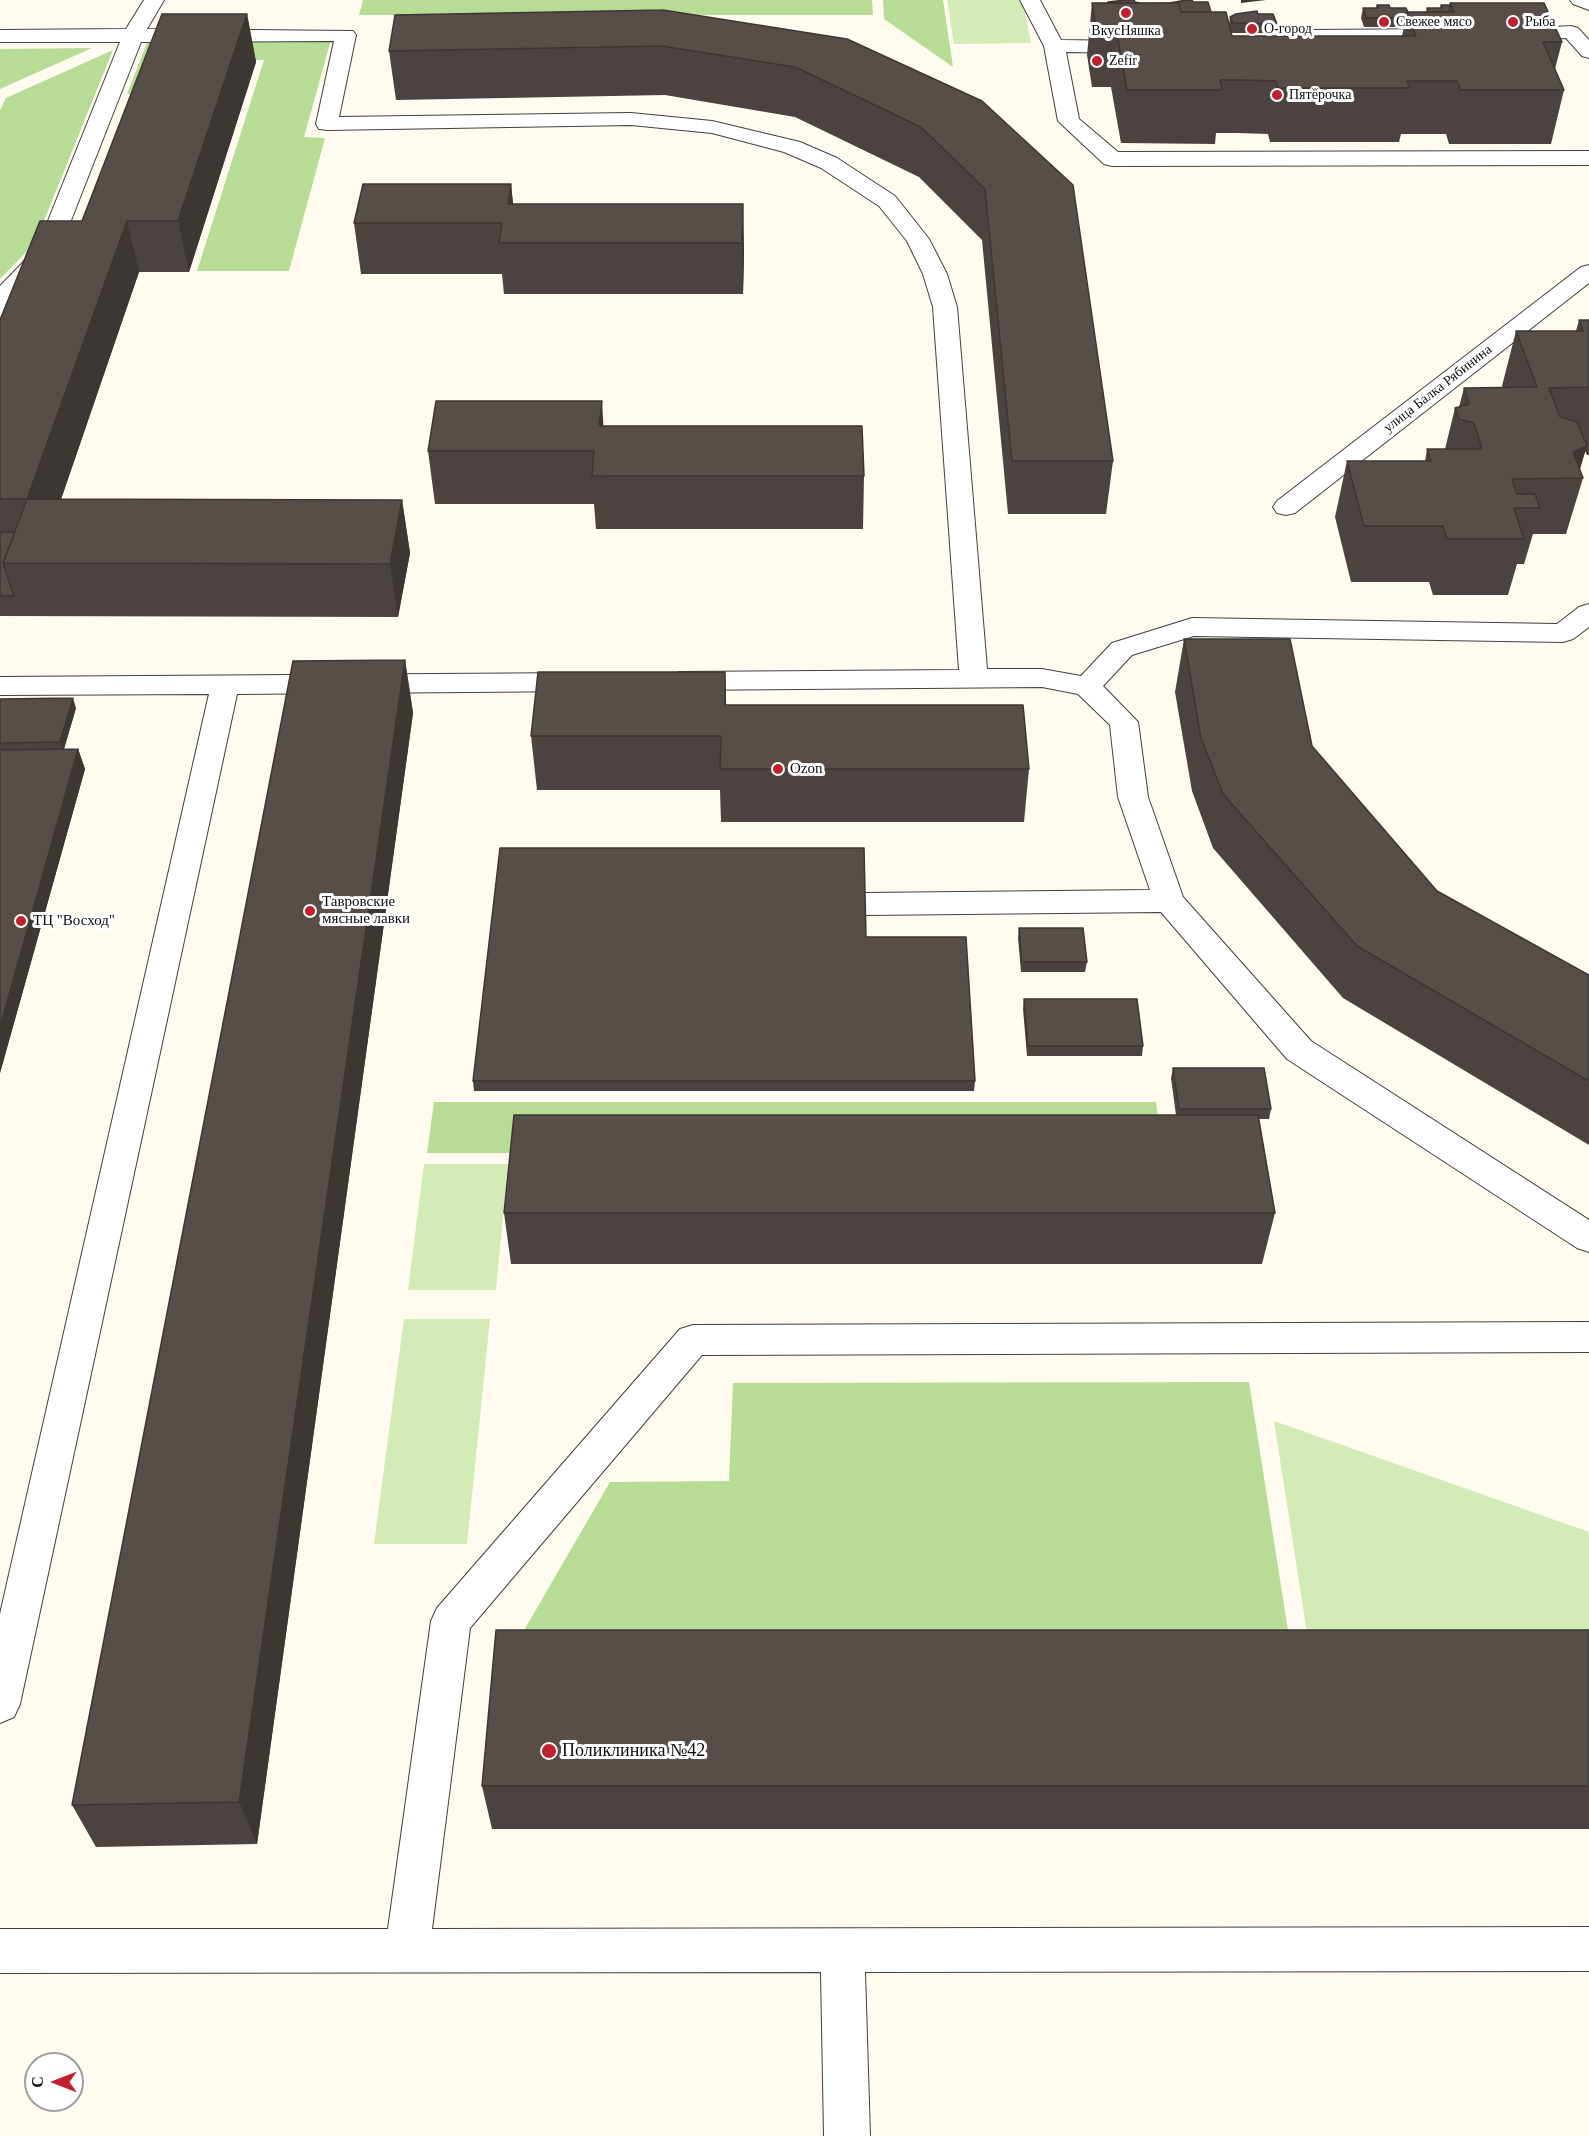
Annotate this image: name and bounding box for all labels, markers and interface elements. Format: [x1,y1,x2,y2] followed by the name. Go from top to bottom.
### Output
[1119,6,1133,20] marker: ВкусНяшка
[1396,14,1472,30] place label: Свежее мясо
[1525,14,1556,30] place label: Рыба
[1377,15,1391,29] marker: Свежее мясо
[1506,15,1520,29] marker: Рыба
[1264,21,1312,37] place label: О-город
[1245,22,1259,36] marker: О-город
[1091,23,1161,39] place label: ВкусНяшка
[1109,53,1137,69] place label: Zefir
[1090,54,1104,68] marker: Zefir
[1289,87,1351,103] place label: Пятёрочка
[1270,88,1284,102] marker: Пятёрочка
[1381,342,1495,436] street label: улица Балка Рябинина
[790,760,822,778] place label: Ozon
[771,762,785,776] marker: Ozon
[322,893,410,928] place label: Тавровские мясные лавки
[303,904,317,918] marker: Тавровские мясные лавки
[33,912,115,930] place label: ТЦ "Восход"
[14,914,28,928] marker: ТЦ "Восход"
[562,1740,705,1762] place label: Поликлиника №42
[540,1742,558,1760] marker: Поликлиника №42
[24,2052,84,2112] north arrow
[29,2076,46,2088] text: С

